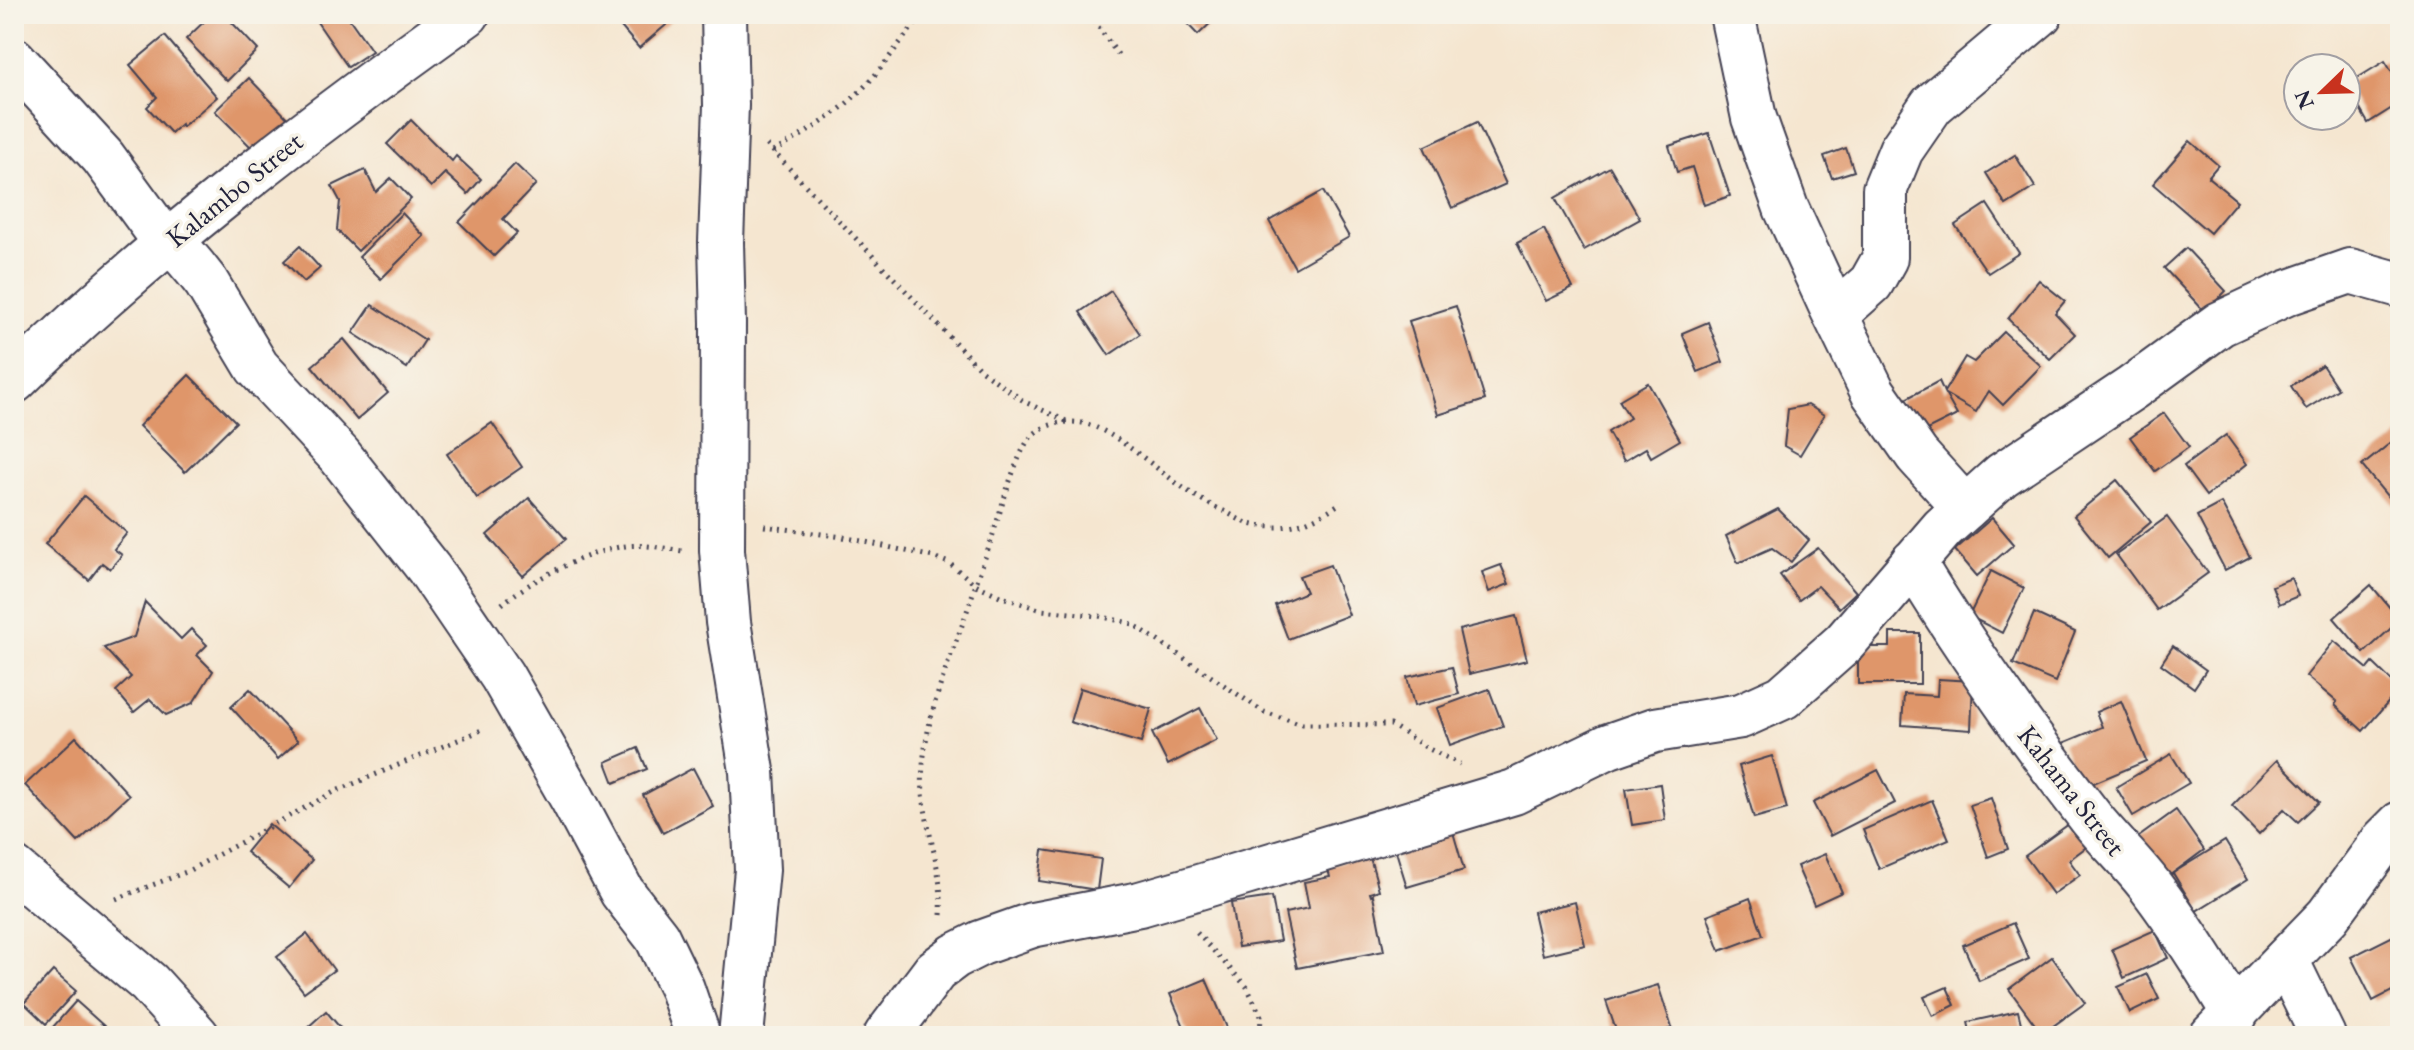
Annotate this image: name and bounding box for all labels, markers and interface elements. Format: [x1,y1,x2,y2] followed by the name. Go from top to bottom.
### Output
[2282,52,2362,132] north arrow
[2287,86,2321,113] text: N
[158,123,310,255] street label: Kalambo Street
[2010,717,2134,863] street label: Kahama Street

